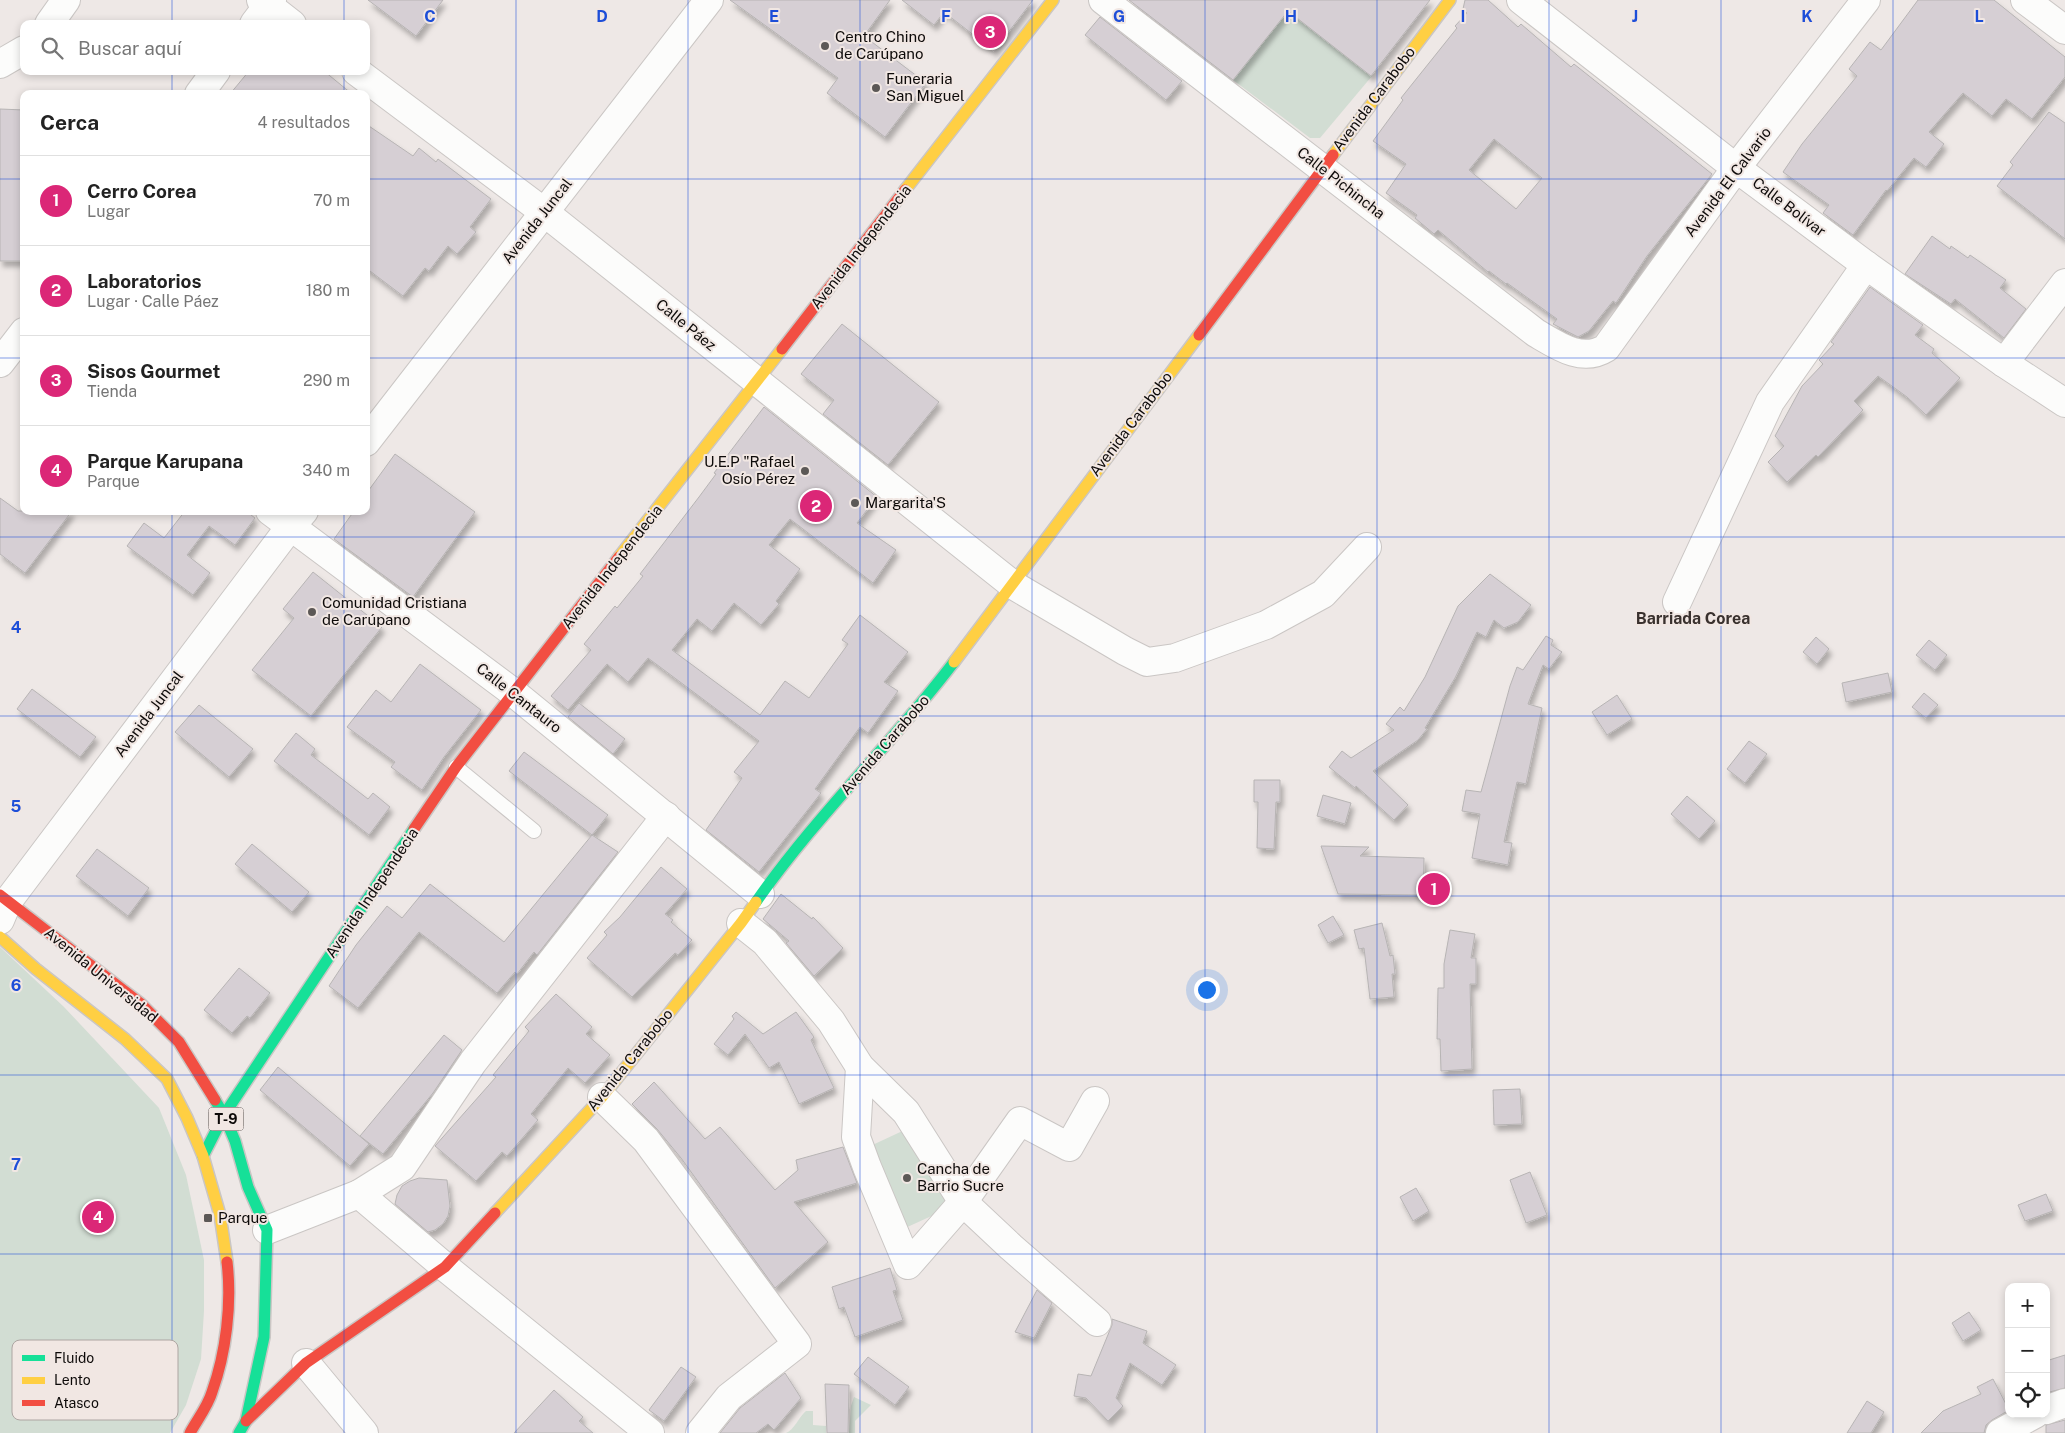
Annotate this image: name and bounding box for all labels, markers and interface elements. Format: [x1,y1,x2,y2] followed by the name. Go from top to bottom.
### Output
[424,7,436,26] text: C
[596,7,608,26] text: D
[769,7,779,26] text: E
[941,7,951,26] text: F
[1113,7,1125,26] text: G
[1285,7,1297,26] text: H
[1461,7,1465,26] text: I
[1632,7,1638,26] text: J
[1801,7,1813,26] text: K
[1974,7,1984,26] text: L
[974,13,1006,51] pin: 3
[20,20,370,75] search box
[835,28,926,62] place label: Centro Chino de Carúpano
[38,34,66,62] icon: search
[78,37,182,59] text: Buscar aquí
[819,40,831,52] marker: Centro Chino de Carúpano
[1329,43,1418,154] street label: Avenida Carabobo
[886,70,964,104] place label: Funeraria San Miguel
[870,82,882,94] marker: Funeraria San Miguel
[40,110,99,135] text: Cerca
[258,113,350,132] text: 4 resultados
[1681,124,1774,240] street label: Avenida El Calvario
[1294,143,1388,222] street label: Calle Pichincha
[1749,174,1829,240] street label: Calle Bolívar
[498,175,575,267] street label: Avenida Juncal
[87,180,197,202] text: Cerro Corea
[807,181,914,312] street label: Avenida Independecia
[53,191,59,210] text: 1
[313,191,350,210] text: 70 m
[87,202,130,221] text: Lugar
[87,270,201,292] text: Laboratorios
[51,281,61,300] text: 2
[306,281,350,300] text: 180 m
[87,292,219,311] text: Lugar · Calle Páez
[653,295,720,354] street label: Calle Páez
[87,360,220,382] text: Sisos Gourmet
[1086,368,1175,479] street label: Avenida Carabobo
[51,371,61,390] text: 3
[303,371,350,390] text: 290 m
[87,382,137,401] text: Tienda
[87,450,243,472] text: Parque Karupana
[704,453,795,487] place label: U.E.P "Rafael Osío Pérez
[51,461,61,480] text: 4
[302,461,350,480] text: 340 m
[799,465,811,477] marker: U.E.P "Rafael Osío Pérez
[87,472,140,491] text: Parque
[800,487,832,525] pin: 2
[865,494,946,511] place label: Margarita'S
[849,497,861,509] marker: Margarita'S
[558,501,665,632] street label: Avenida Independecia
[322,594,467,628] place label: Comunidad Cristiana de Carúpano
[306,606,318,618] marker: Comunidad Cristiana de Carúpano
[1636,609,1750,628] district label: Barriada Corea
[11,618,22,637] text: 4
[473,659,565,736] street label: Calle Cantauro
[111,667,186,760] street label: Avenida Juncal
[837,691,932,798] street label: Avenida Carabobo
[11,797,22,816] text: 5
[322,825,421,961] street label: Avenida Independecia
[1418,870,1450,908] pin: 1
[41,924,161,1026] street label: Avenida Universidad
[11,976,21,995] text: 6
[1194,977,1220,1003] your location
[583,1005,676,1114] street label: Avenida Carabobo
[208,1108,244,1130] road number: T-9
[11,1155,21,1174] text: 7
[917,1160,1004,1194] place label: Cancha de Barrio Sucre
[901,1172,913,1184] marker: Cancha de Barrio Sucre
[82,1198,114,1236] pin: 4
[218,1209,268,1226] place label: Parque
[202,1212,214,1224] marker: Parque
[2005,1283,2050,1418] map controls
[2005,1283,2050,1328] button: +
[2005,1328,2050,1373] button: −
[12,1340,178,1420] legend
[54,1350,94,1366] text: Fluido
[54,1372,91,1388] text: Lento
[2005,1373,2050,1418] button: locate
[54,1395,99,1411] text: Atasco

